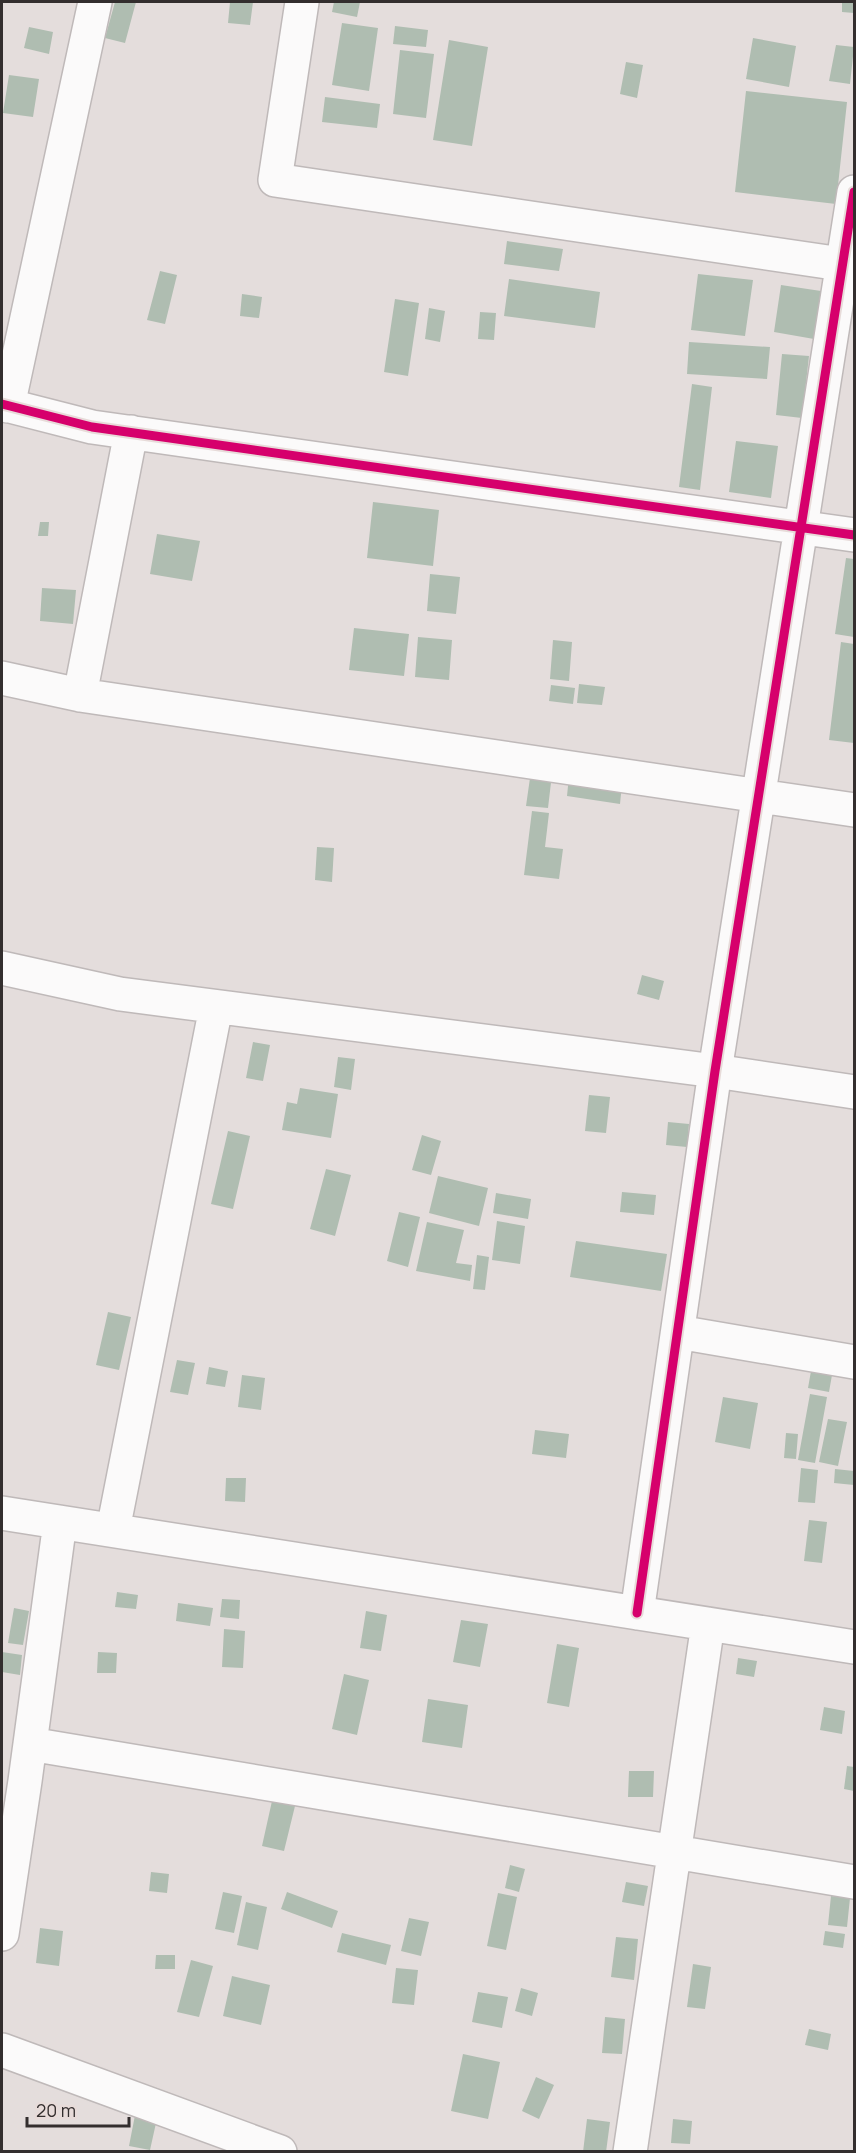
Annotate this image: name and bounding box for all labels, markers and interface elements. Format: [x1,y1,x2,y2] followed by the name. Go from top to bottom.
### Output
[27,2090,129,2128] scale bar
[36,2098,76,2122] text: 20 m

